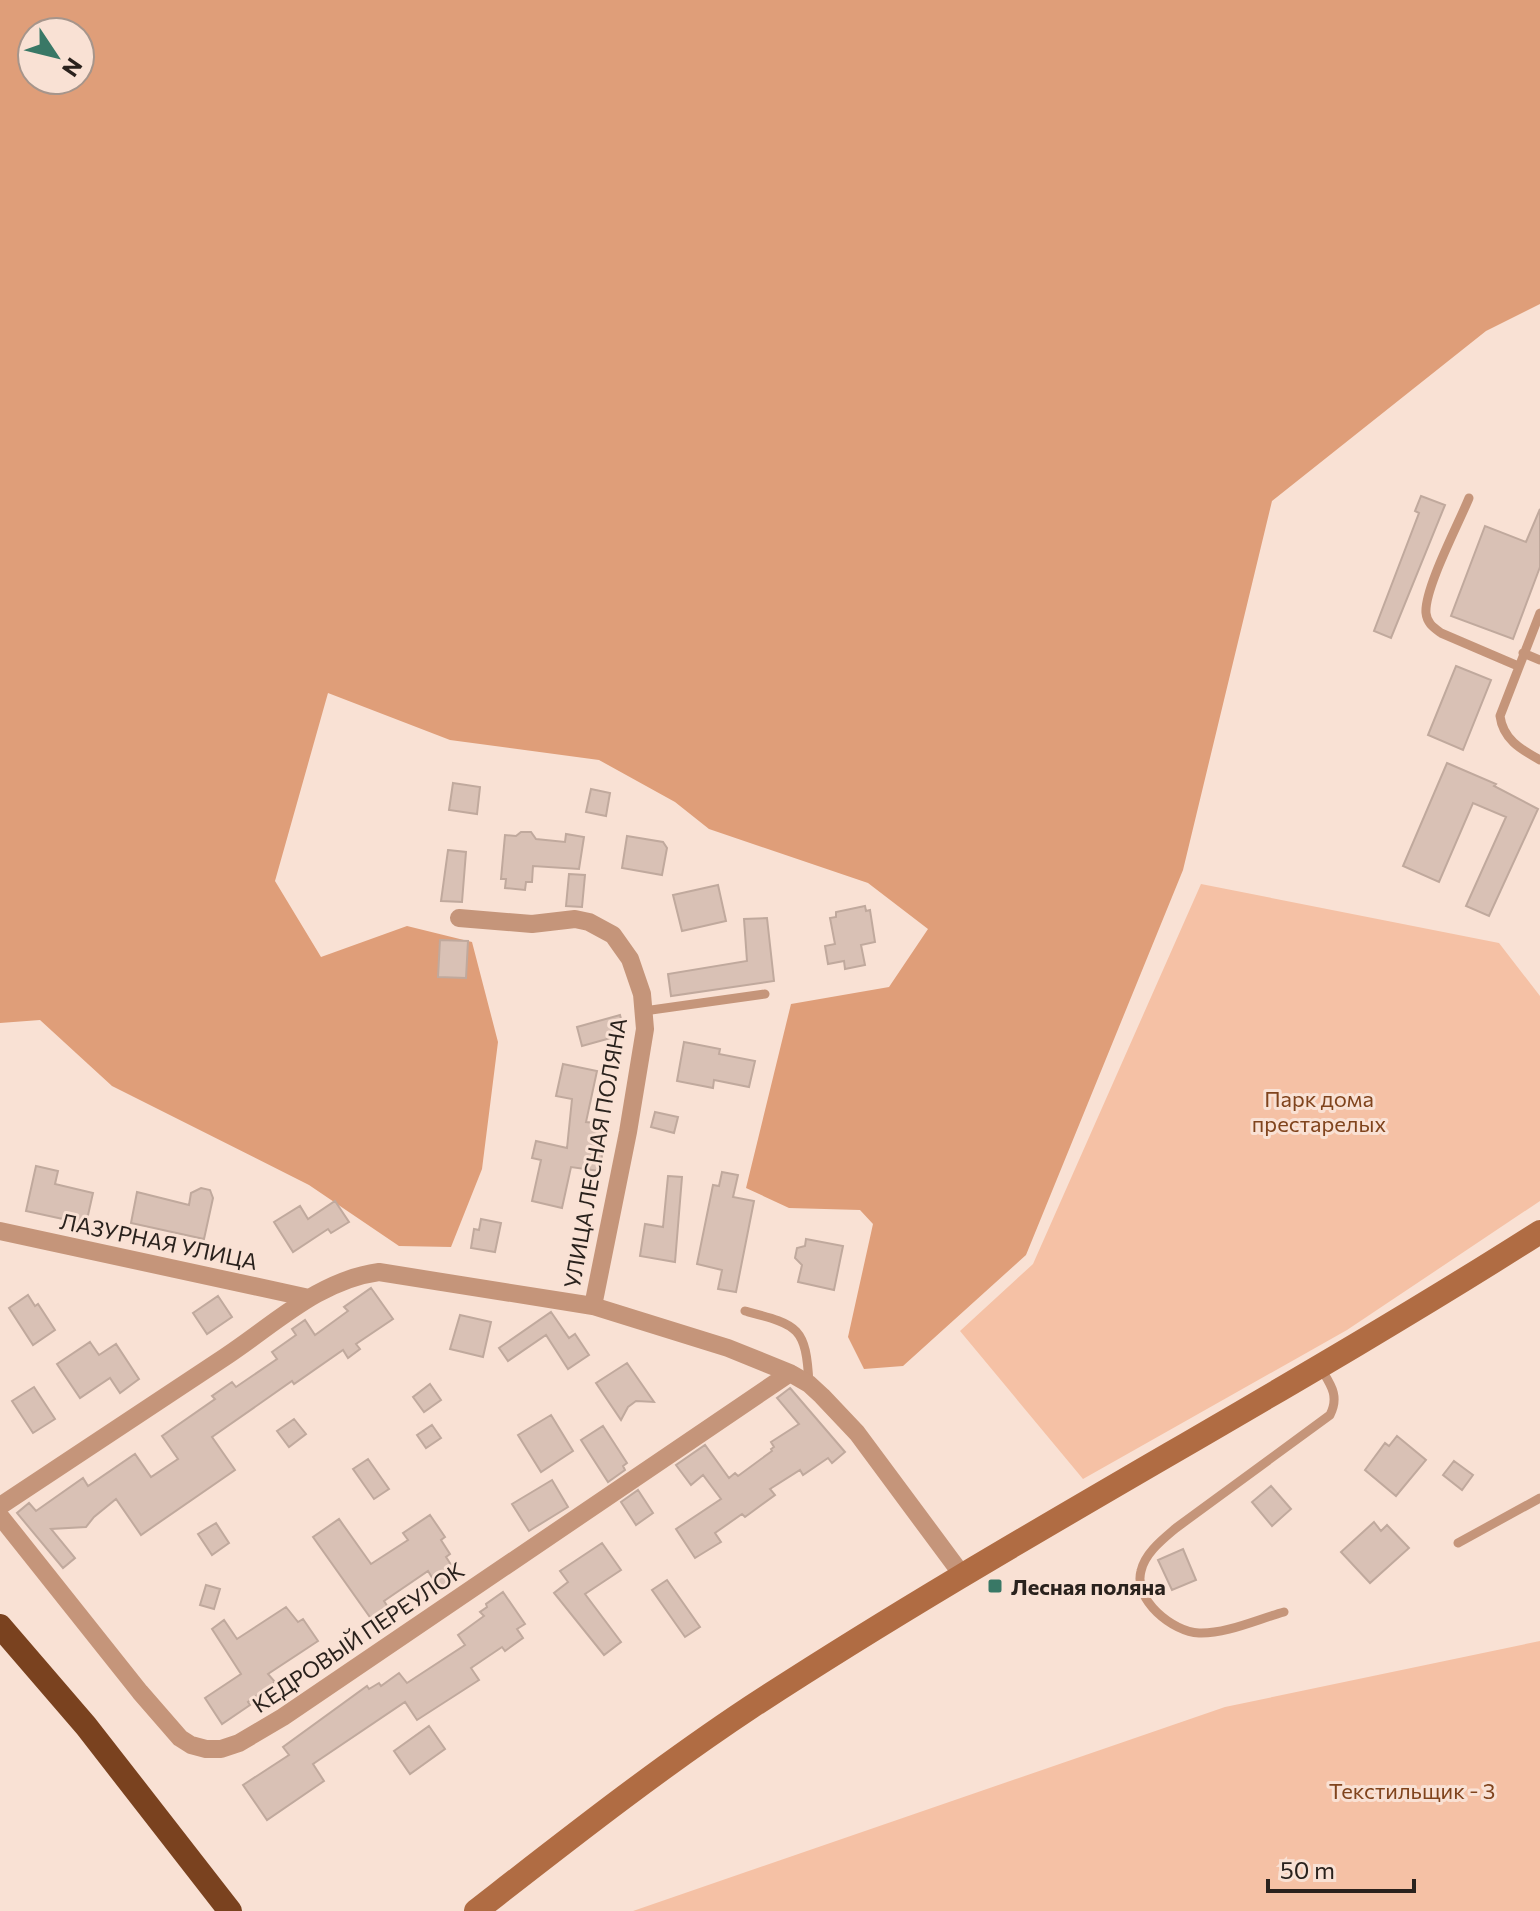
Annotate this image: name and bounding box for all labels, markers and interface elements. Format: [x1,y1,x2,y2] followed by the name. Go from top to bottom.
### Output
[16,16,96,96] north arrow
[57,53,89,82] text: N
[558,1016,632,1290] street label: УЛИЦА ЛЕСНАЯ ПОЛЯНА
[1252,1085,1387,1137] park label: Парк дома престарелых
[58,1207,260,1275] street label: ЛАЗУРНАЯ УЛИЦА
[247,1556,469,1718] street label: КЕДРОВЫЙ ПЕРЕУЛОК
[1011,1573,1166,1600] place label: Лесная поляна
[986,1577,1004,1595] marker: Лесная поляна
[1329,1777,1495,1804] park label: Текстильщик - 3
[1268,1843,1414,1893] scale bar
[1280,1855,1335,1884] text: 50 m

